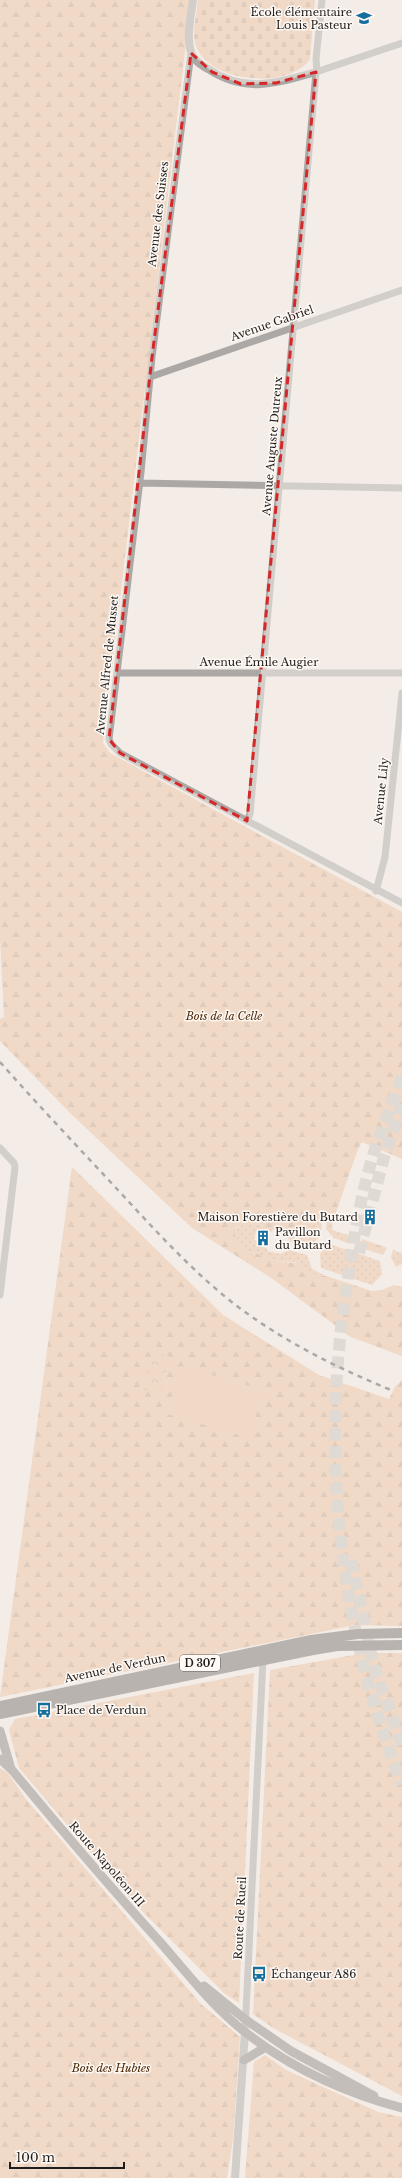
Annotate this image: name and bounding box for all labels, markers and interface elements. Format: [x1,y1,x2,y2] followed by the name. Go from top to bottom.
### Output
[251,5,353,32] place label: École élémentaire Louis Pasteur
[355,9,373,27] school or university icon: École élémentaire Louis Pasteur
[144,160,171,269] street label: Avenue des Suisses
[228,302,316,344] street label: Avenue Gabriel
[259,376,285,517] street label: Avenue Auguste Dutreux
[93,594,121,736] street label: Avenue Alfred de Musset
[199,655,319,669] street label: Avenue Émile Augier
[370,757,391,826] street label: Avenue Lily
[185,1009,262,1023] park label: Bois de la Celle
[361,1208,379,1226] building icon: Maison Forestière du Butard
[197,1210,359,1224] place label: Maison Forestière du Butard
[275,1225,332,1252] place label: Pavillon du Butard
[254,1229,272,1247] building icon: Pavillon du Butard
[62,1650,167,1686] street label: Avenue de Verdun
[180,1655,220,1671] road number: D 307
[35,1701,53,1719] bus stop icon: Place de Verdun
[56,1703,147,1717] place label: Place de Verdun
[66,1818,148,1910] street label: Route Napoléon III
[231,1876,249,1960] street label: Route de Rueil
[250,1965,268,1983] bus stop icon: Échangeur A86
[271,1967,356,1981] place label: Échangeur A86
[71,2061,150,2075] park label: Bois des Hubies
[10,2144,124,2170] scale bar
[16,2150,55,2165] text: 100 m

